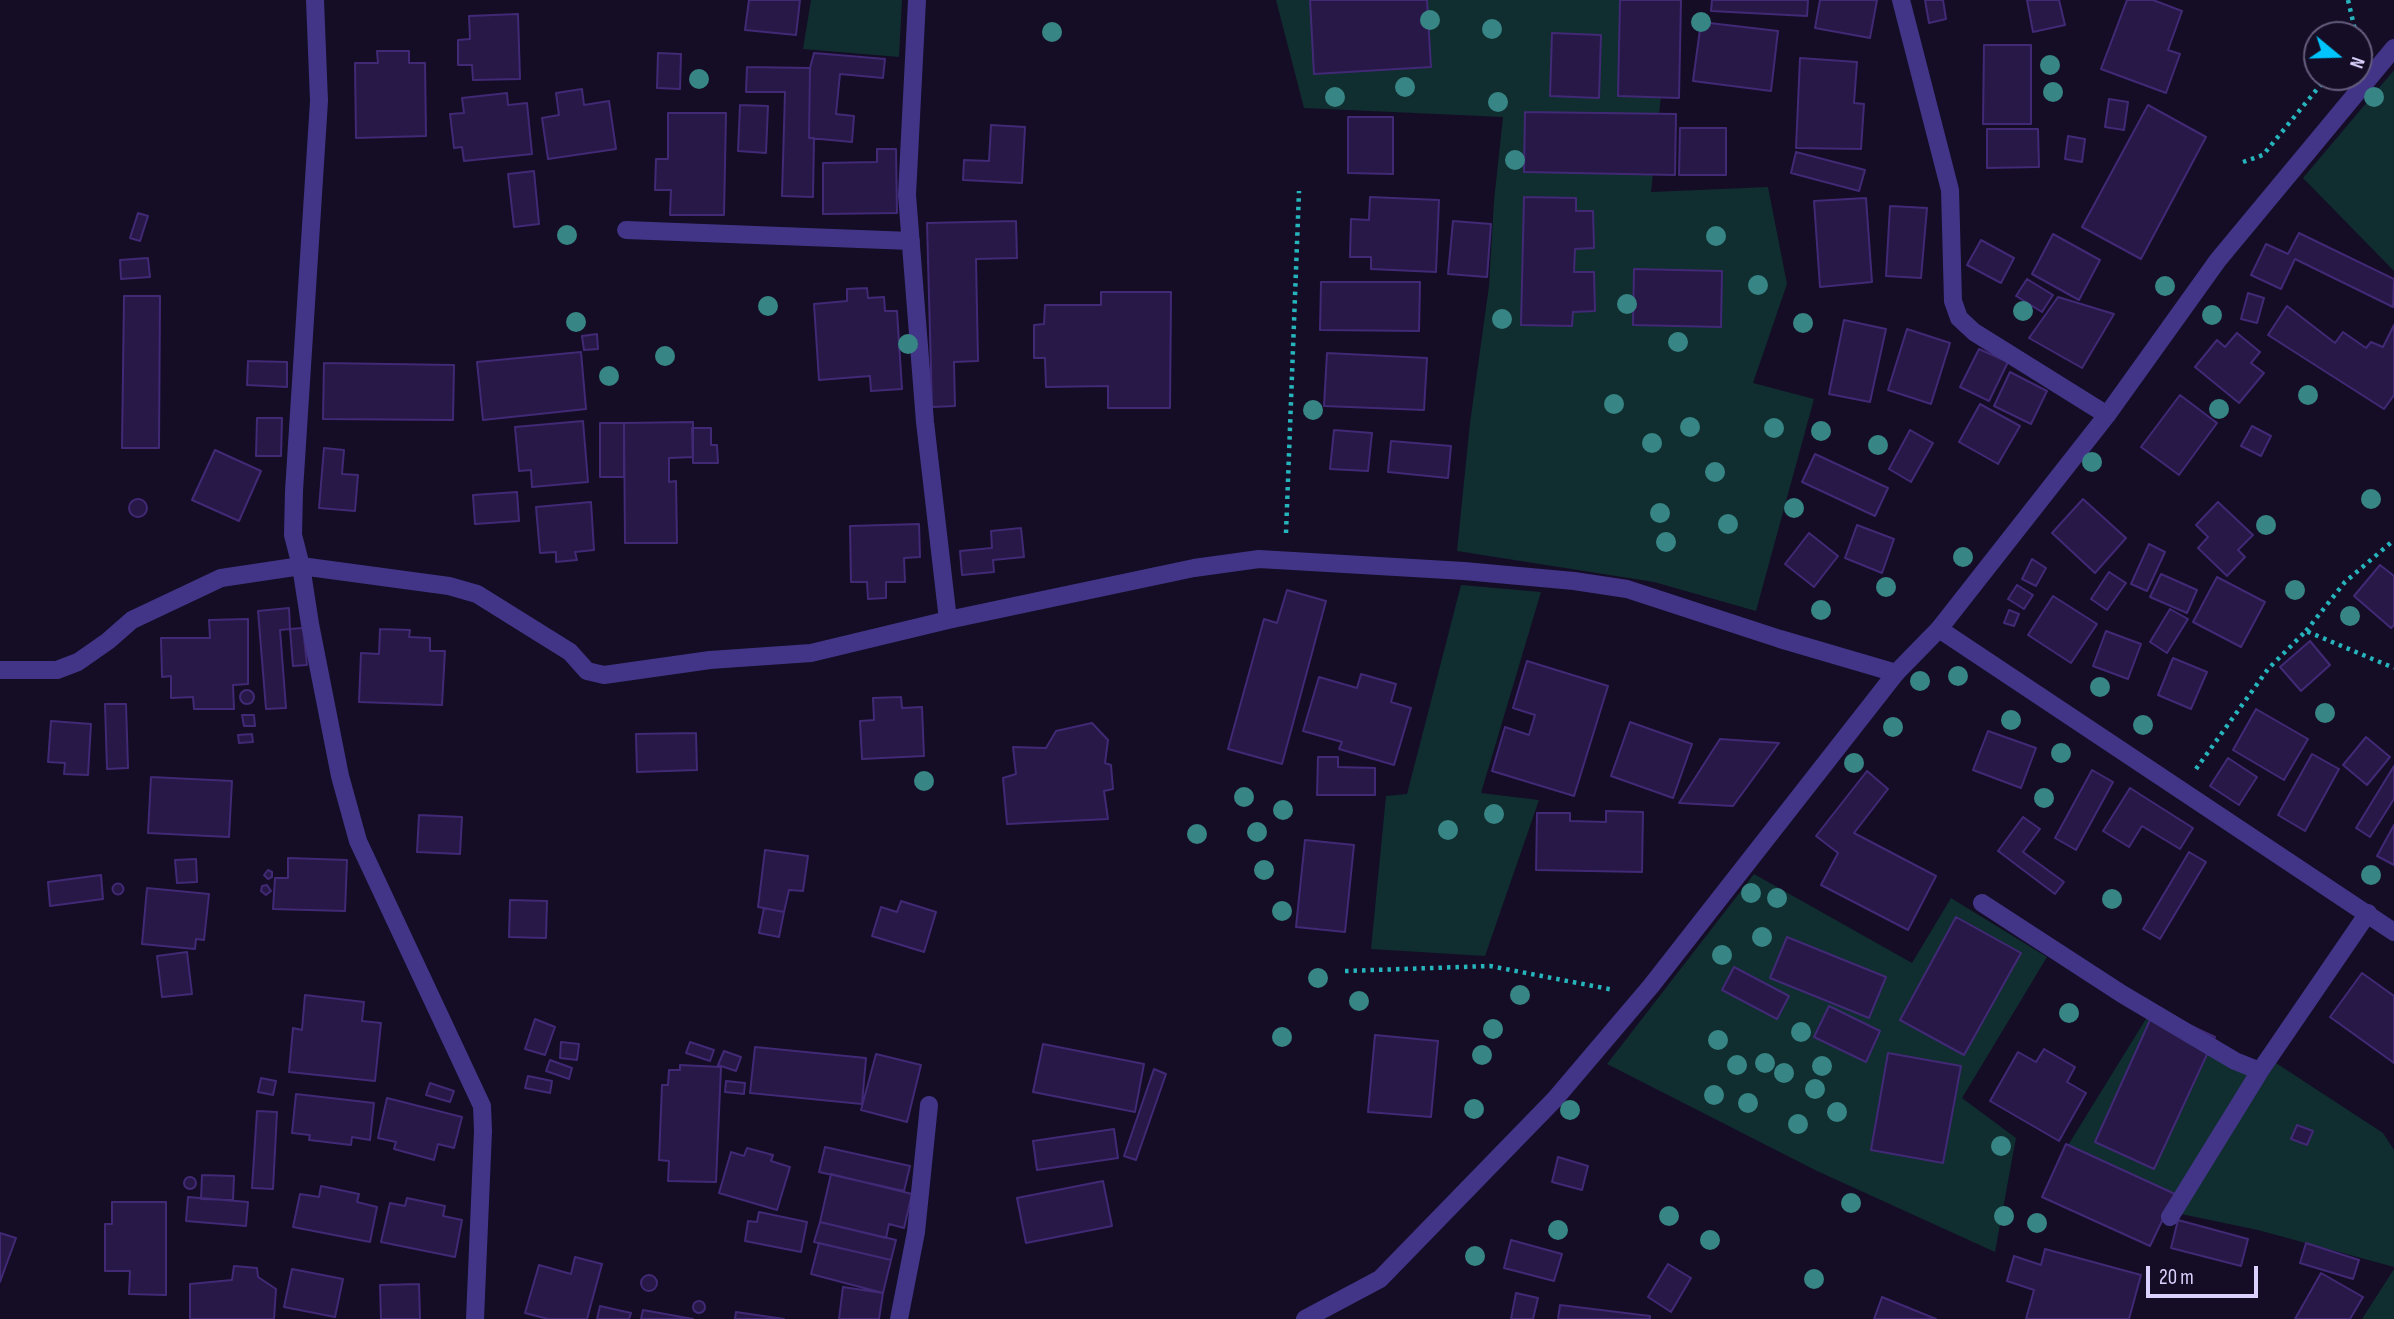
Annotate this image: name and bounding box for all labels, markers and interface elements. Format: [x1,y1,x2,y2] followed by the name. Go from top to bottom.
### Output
[2303,21,2373,91] north arrow
[2344,54,2369,71] text: N
[2149,1252,2261,1296] scale bar
[2159,1265,2194,1290] text: 20 m

